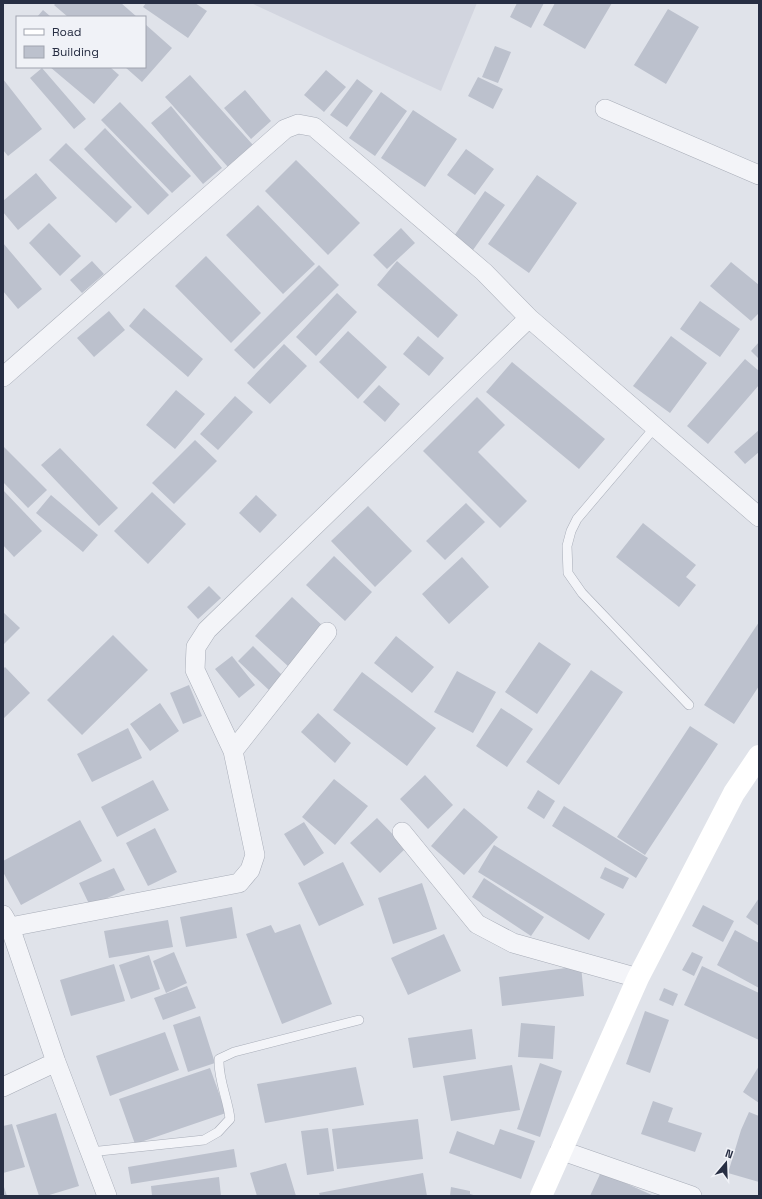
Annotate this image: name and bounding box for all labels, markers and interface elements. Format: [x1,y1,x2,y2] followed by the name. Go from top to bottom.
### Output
[16,16,146,68] legend
[52,24,81,40] text: Road
[52,44,99,60] text: Building
[706,1143,746,1183] north arrow
[723,1146,735,1161] text: N

